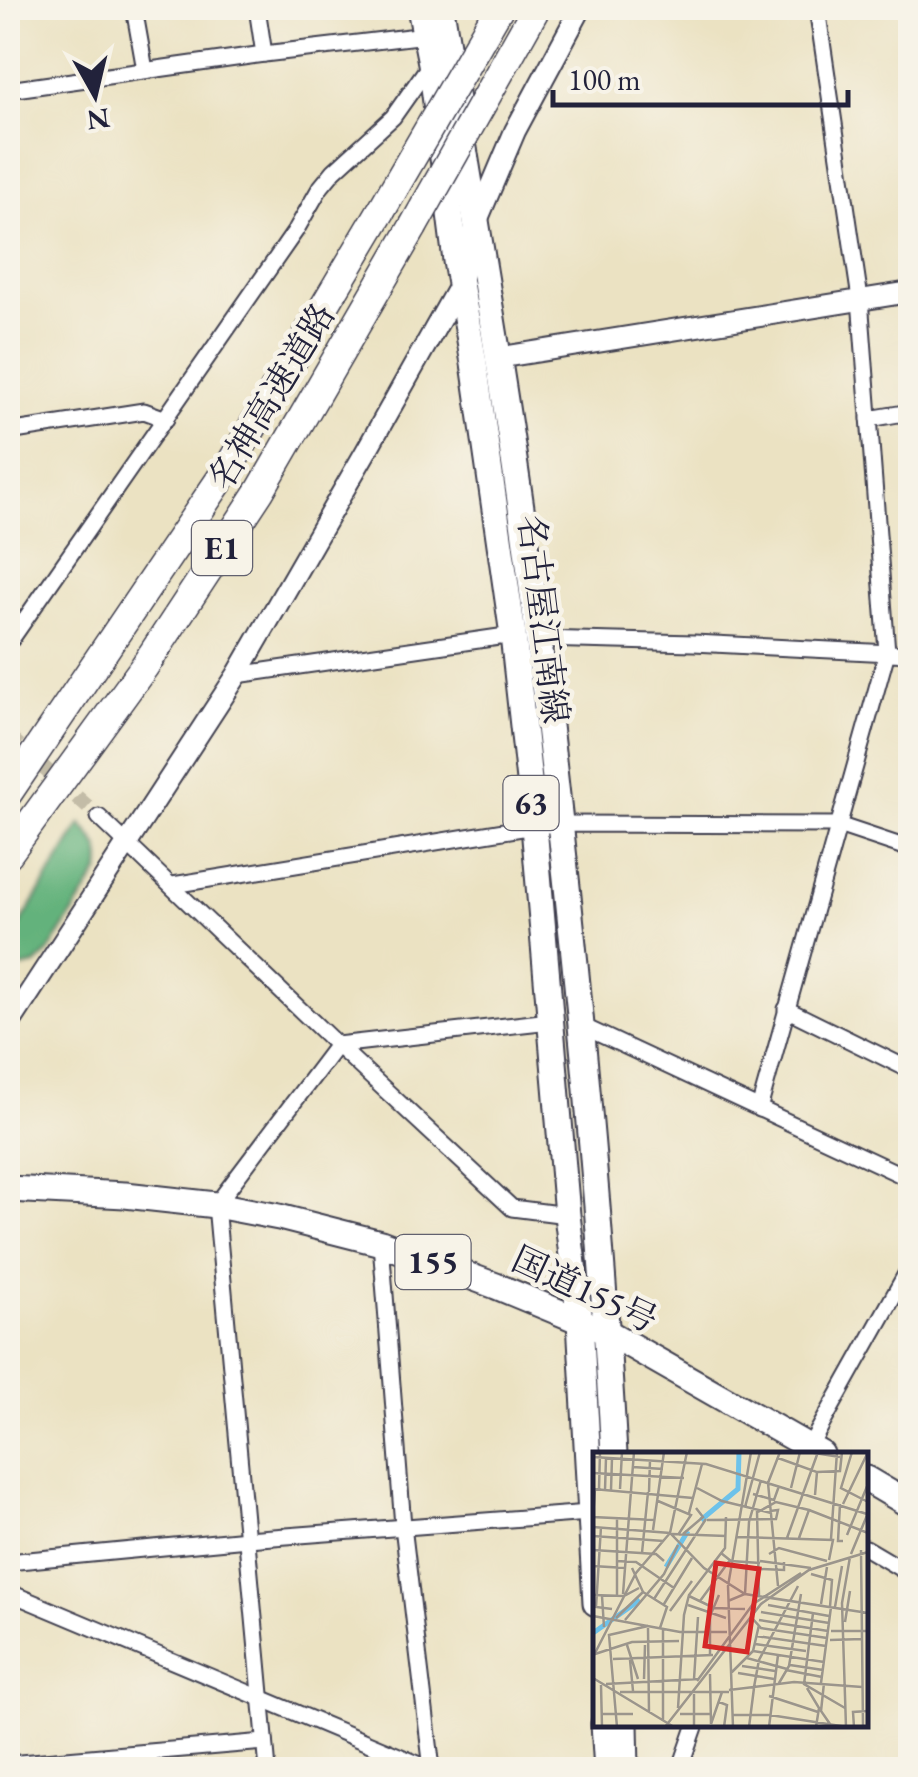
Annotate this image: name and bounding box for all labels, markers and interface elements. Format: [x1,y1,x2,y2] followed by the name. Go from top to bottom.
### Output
[45,45,145,145] north arrow
[553,45,848,107] scale bar
[568,60,641,99] text: 100 m
[84,100,112,139] text: N
[198,294,344,498] street label: 名神高速道路
[509,512,579,726] street label: 名古屋江南線
[192,521,252,575] road number: E1
[504,776,558,830] road number: 63
[396,1235,470,1289] road number: 155
[505,1236,665,1342] street label: 国道155号
[593,1452,868,1727] inset map

